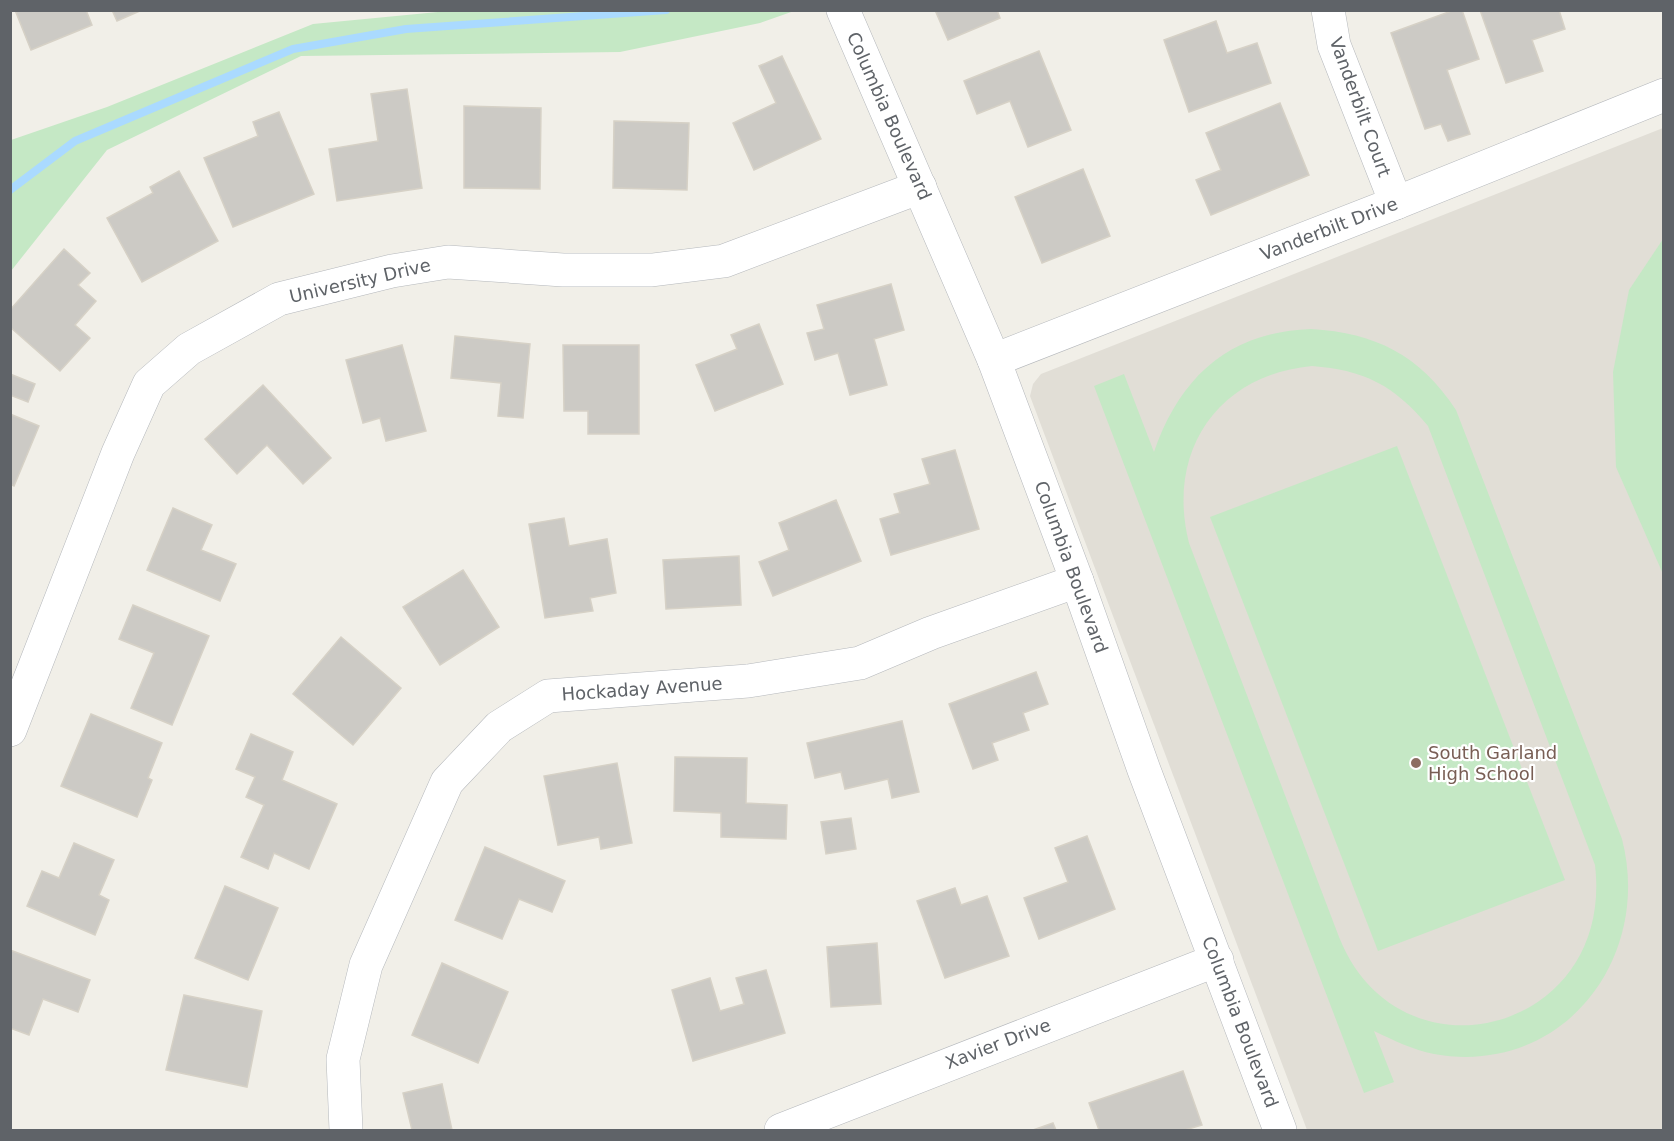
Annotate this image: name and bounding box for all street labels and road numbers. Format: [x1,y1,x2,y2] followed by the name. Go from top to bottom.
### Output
[843,29,936,203] street label: Columbia Boulevard
[1325,34,1395,179] street label: Vanderbilt Court
[1257,193,1400,264] street label: Vanderbilt Drive
[287,254,433,307] street label: University Drive
[1031,478,1112,656] street label: Columbia Boulevard
[561,672,723,705] street label: Hockaday Avenue
[1198,933,1283,1110] street label: Columbia Boulevard
[942,1014,1053,1073] street label: Xavier Drive

